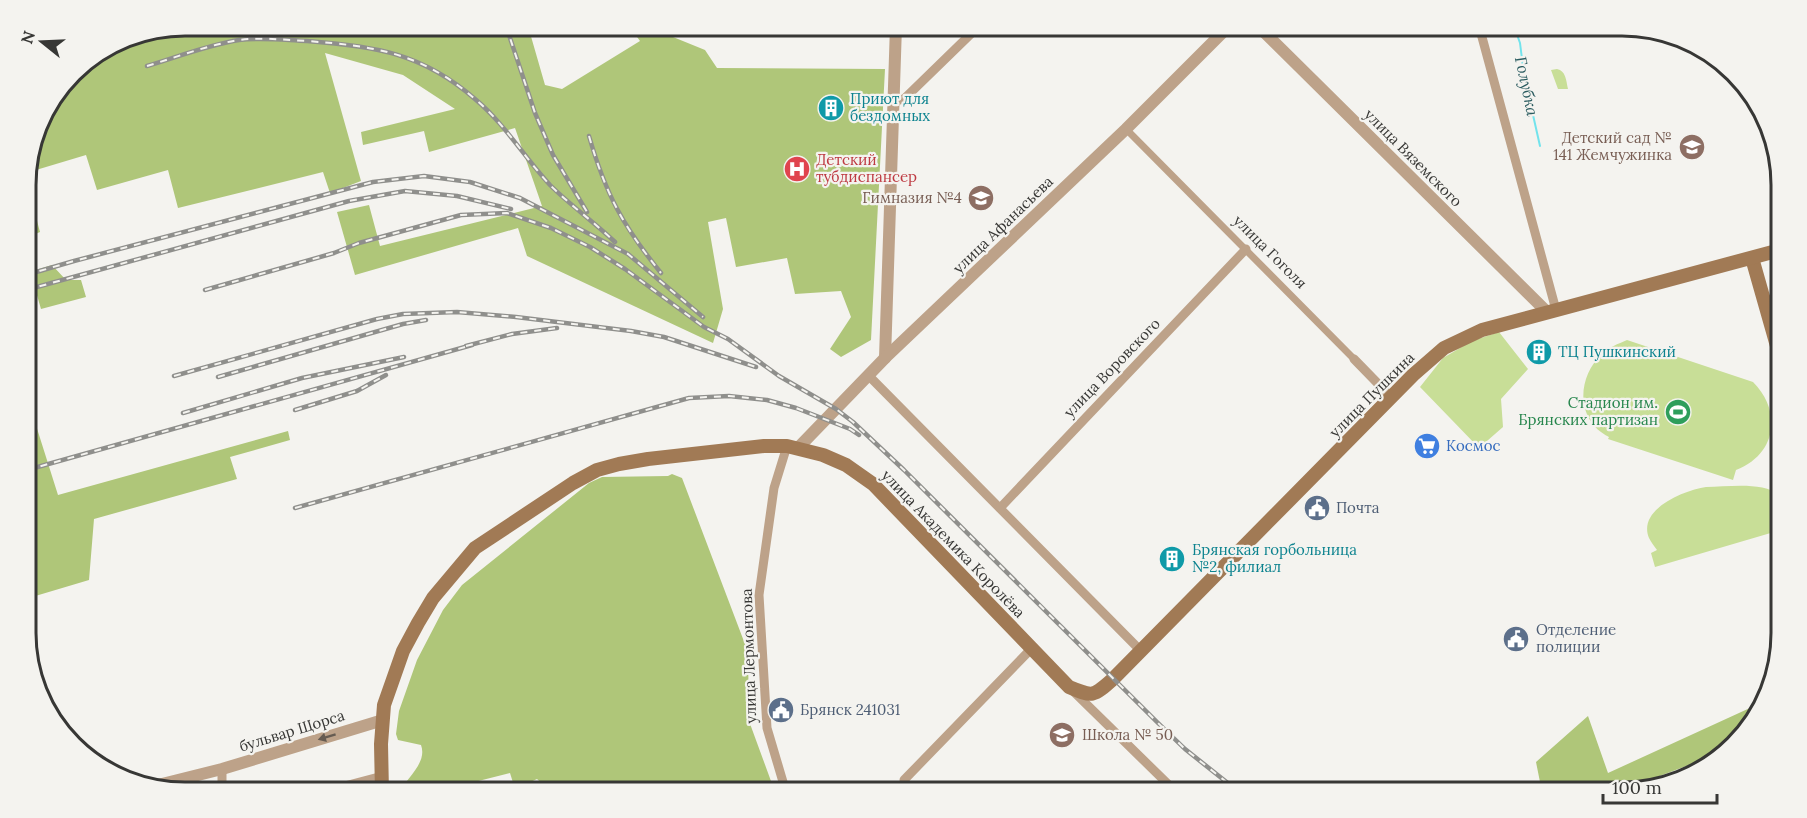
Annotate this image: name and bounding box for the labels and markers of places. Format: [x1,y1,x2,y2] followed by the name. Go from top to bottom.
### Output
[850,89,930,125] place label: Приют для бездомных
[816,93,846,123] building icon: Приют для бездомных
[1553,128,1672,164] place label: Детский сад № 141 Жемчужинка
[1677,132,1707,162] school or university icon: Детский сад № 141 Жемчужинка
[816,150,917,186] place label: Детский тубдиспансер
[782,154,812,184] hospital icon: Детский тубдиспансер
[966,183,996,213] school or university icon: Гимназия №4
[862,188,962,207] place label: Гимназия №4
[1524,337,1554,367] building icon: ТЦ Пушкинский
[1558,342,1676,361] place label: ТЦ Пушкинский
[1518,393,1658,429] place label: Стадион им. Брянских партизан
[1663,397,1693,427] sports icon: Стадион им. Брянских партизан
[1412,431,1442,461] supermarket icon: Космос
[1446,436,1501,455] place label: Космос
[1302,493,1332,523] public building icon: Почта
[1336,498,1380,517] place label: Почта
[1192,540,1357,576] place label: Брянская горбольница №2, филиал
[1157,544,1187,574] building icon: Брянская горбольница №2, филиал
[1536,620,1616,656] place label: Отделение полиции
[1501,624,1531,654] public building icon: Отделение полиции
[766,695,796,725] public building icon: Брянск 241031
[800,700,900,719] place label: Брянск 241031
[1047,720,1077,750] school or university icon: Школа № 50
[1082,725,1173,744] place label: Школа № 50

